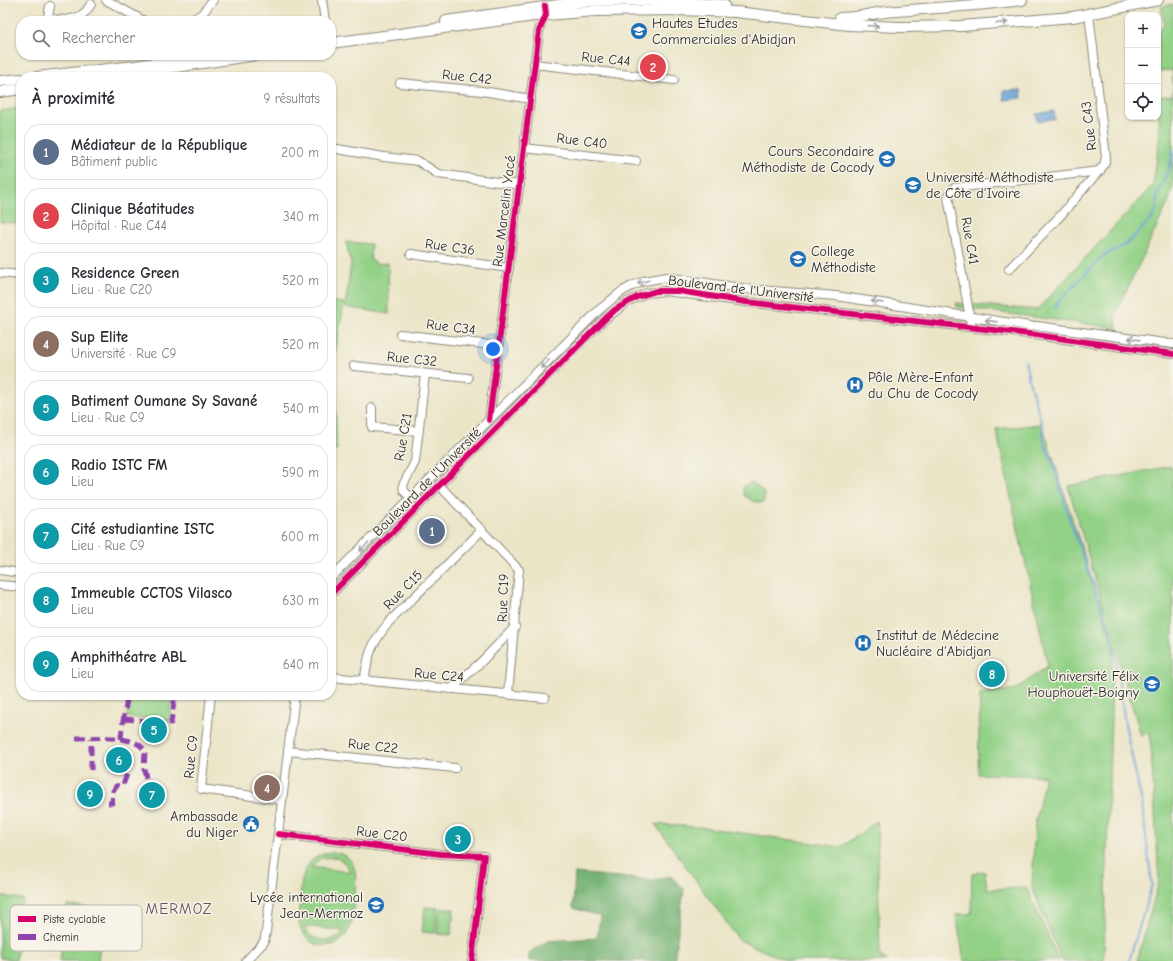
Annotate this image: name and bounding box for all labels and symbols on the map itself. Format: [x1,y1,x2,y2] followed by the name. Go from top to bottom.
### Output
[652,15,796,48] place label: Hautes Etudes Commerciales d'Abidjan
[995,19,1008,26] one-way arrow
[629,21,649,41] school or university icon: Hautes Etudes Commerciales d'Abidjan
[866,22,879,30] one-way arrow
[581,48,632,70] street label: Rue C44
[640,52,666,82] pin: 2
[441,66,493,88] street label: Rue C42
[1078,100,1100,152] street label: Rue C43
[556,129,608,153] street label: Rue C40
[742,143,875,176] place label: Cours Secondaire Méthodiste de Cocody
[877,149,897,169] school or university icon: Cours Secondaire Méthodiste de Cocody
[489,154,519,268] street label: Rue Marcelin Yacé
[926,169,1054,202] place label: Université Méthodiste de Côte d'Ivoire
[903,175,923,195] school or university icon: Université Méthodiste de Côte d'Ivoire
[957,216,983,266] street label: Rue C41
[424,235,476,259] street label: Rue C36
[811,243,876,276] place label: College Méthodiste
[788,249,808,269] school or university icon: College Méthodiste
[667,272,815,306] street label: Boulevard de l'Université
[637,279,650,286] one-way arrow
[871,298,884,306] one-way arrow
[425,316,477,338] street label: Rue C34
[985,317,998,324] one-way arrow
[1128,335,1141,343] one-way arrow
[483,339,503,359] your location
[386,348,438,370] street label: Rue C32
[540,359,549,369] one-way arrow
[868,369,979,402] place label: Pôle Mère-Enfant du Chu de Cocody
[845,375,865,395] hospital icon: Pôle Mère-Enfant du Chu de Cocody
[390,412,416,462] street label: Rue C21
[369,424,485,540] street label: Boulevard de l'Université
[419,516,445,546] pin: 1
[359,542,368,552] one-way arrow
[380,567,426,613] street label: Rue C15
[494,573,512,623] street label: Rue C19
[876,627,999,660] place label: Institut de Médecine Nucléaire d'Abidjan
[853,633,873,653] hospital icon: Institut de Médecine Nucléaire d'Abidjan
[979,659,1005,689] pin: 8
[413,664,465,686] street label: Rue C24
[1027,668,1140,701] place label: Université Félix Houphouët-Boigny
[1142,674,1162,694] school or university icon: Université Félix Houphouët-Boigny
[141,715,167,745] pin: 5
[180,735,202,779] street label: Rue C9
[347,735,399,757] street label: Rue C22
[106,745,132,775] pin: 6
[254,773,280,803] pin: 4
[77,779,103,809] pin: 9
[139,780,165,810] pin: 7
[170,808,238,841] place label: Ambassade du Niger
[241,814,261,834] public building icon: Ambassade du Niger
[355,822,409,846] street label: Rue C20
[445,824,471,854] pin: 3
[250,889,363,922] place label: Lycée international Jean-Mermoz
[366,895,386,915] school or university icon: Lycée international Jean-Mermoz
[146,900,212,918] district label: MERMOZ
[10,905,142,951] legend
[43,913,106,926] text: Piste cyclable
[43,931,79,944] text: Chemin

